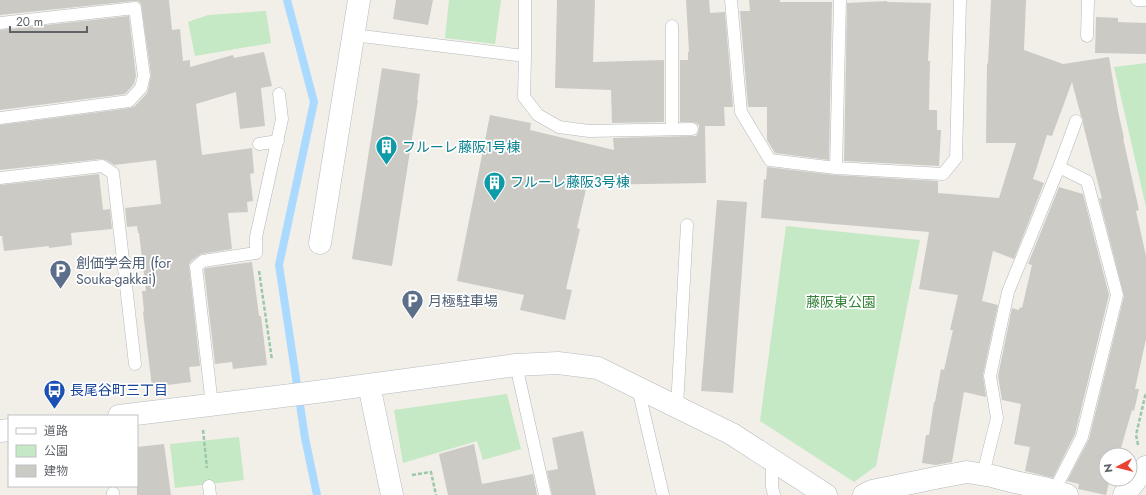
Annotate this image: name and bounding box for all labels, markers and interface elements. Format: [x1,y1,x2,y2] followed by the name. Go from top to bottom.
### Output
[10,8,87,34] scale bar
[16,13,43,31] text: 20 m
[374,134,400,167] building icon: フルーレ藤阪1号棟
[402,137,520,157] place label: フルーレ藤阪1号棟
[481,169,507,202] building icon: フルーレ藤阪3号棟
[510,172,630,192] place label: フルーレ藤阪3号棟
[76,253,171,289] place label: 創価学会用 (for Souka-gakkai)
[48,258,74,291] parking icon: 創価学会用 (for Souka-gakkai)
[399,288,425,321] parking icon: 月極駐車場
[428,291,498,311] place label: 月極駐車場
[806,292,876,312] park label: 藤阪東公園
[41,377,67,410] bus stop icon: 長尾谷町三丁目
[70,380,168,400] place label: 長尾谷町三丁目
[8,415,138,487] legend
[44,422,68,440] text: 道路
[44,442,68,460] text: 公園
[1098,447,1138,487] north arrow
[44,462,68,480] text: 建物
[1100,463,1117,474] text: N

